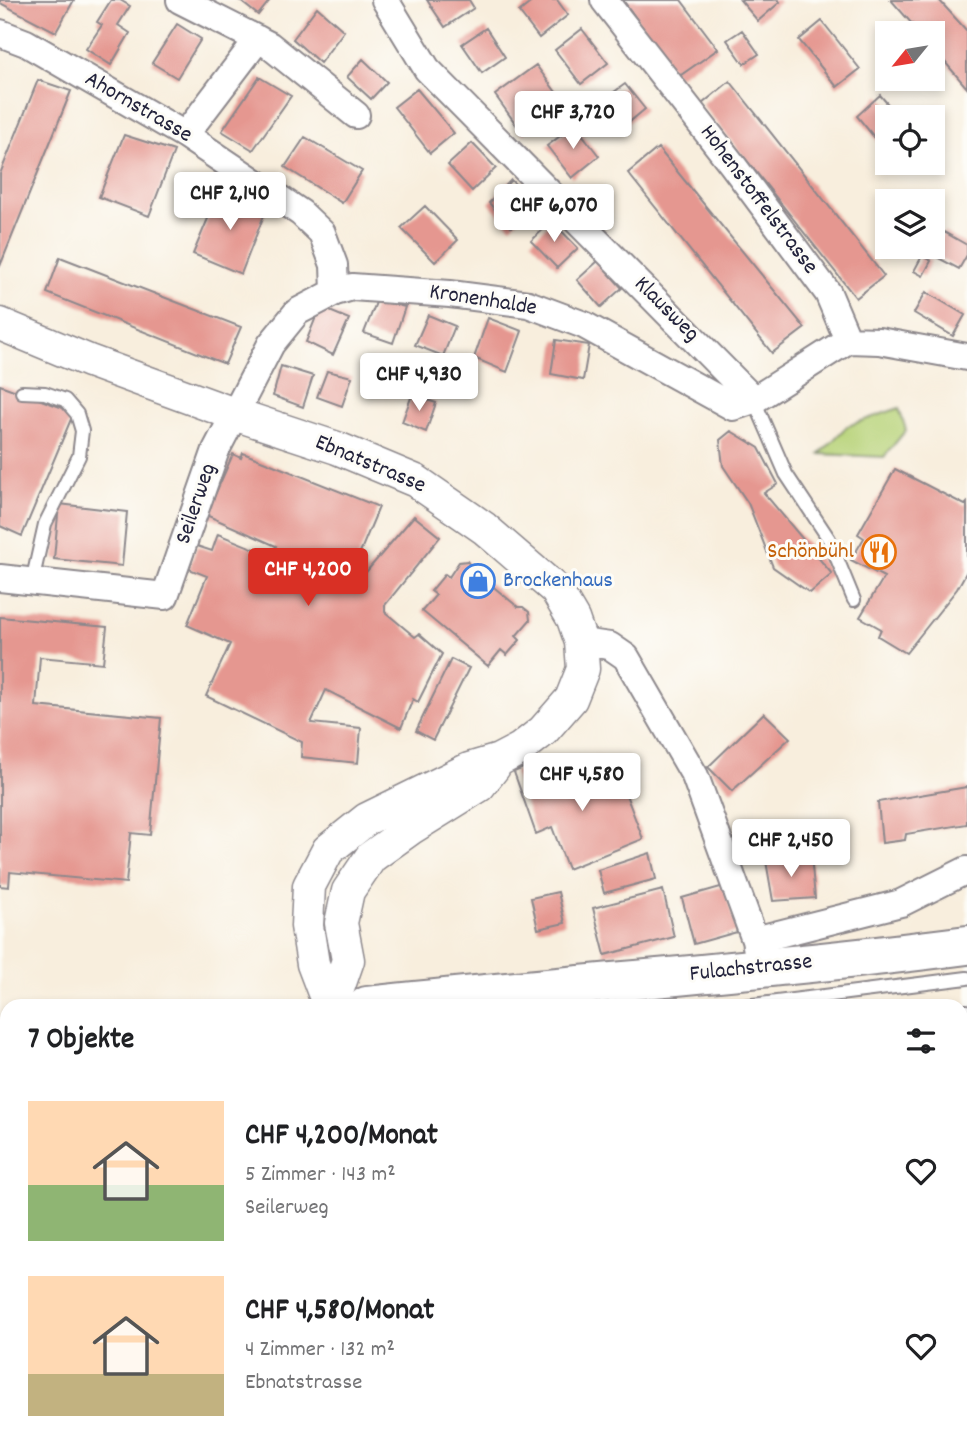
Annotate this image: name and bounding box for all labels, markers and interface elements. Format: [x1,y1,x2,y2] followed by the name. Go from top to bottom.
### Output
[875,21,945,91] north arrow
[875,21,945,259] map controls
[78,64,198,152] street label: Ahornstrasse
[493,92,653,151] pin: CHF 3,720
[531,97,615,130] text: CHF 3,720
[875,105,945,175] button: locate
[691,118,825,282] street label: Hohenstoffelstrasse
[150,173,310,232] pin: CHF 2,140
[190,178,270,211] text: CHF 2,140
[474,184,634,244] pin: CHF 6,070
[875,189,945,259] button: layers
[510,190,598,223] text: CHF 6,070
[626,270,706,350] street label: Klausweg
[427,276,539,326] street label: Kronenhalde
[339,354,499,413] pin: CHF 4,930
[376,359,462,392] text: CHF 4,930
[310,427,430,503] street label: Ebnatstrasse
[168,459,226,549] street label: Seilerweg
[860,533,898,571] restaurant icon: Schönbühl
[767,536,855,569] place label: Schönbühl
[228,548,388,608] pin: CHF 4,200
[264,554,352,587] text: CHF 4,200
[459,562,497,600] shop icon: Brockenhaus
[503,565,613,598] place label: Brockenhaus
[502,754,662,813] pin: CHF 4,580
[540,759,625,792] text: CHF 4,580
[711,820,871,879] pin: CHF 2,450
[748,825,834,858] text: CHF 2,450
[688,946,814,992] street label: Fulachstrasse
[28,1020,134,1063] text: 7 Objekte
[902,1022,940,1060] icon: filters
[245,1116,438,1159] text: CHF 4,200/Monat
[84,1129,168,1213] icon: home
[902,1152,940,1190] icon: heart
[245,1159,396,1192] text: 5 Zimmer · 143 m²
[245,1192,329,1225] text: Seilerweg
[245,1291,434,1334] text: CHF 4,580/Monat
[84,1304,168,1388] icon: home
[902,1327,940,1365] icon: heart
[245,1334,395,1367] text: 4 Zimmer · 132 m²
[245,1367,362,1400] text: Ebnatstrasse

